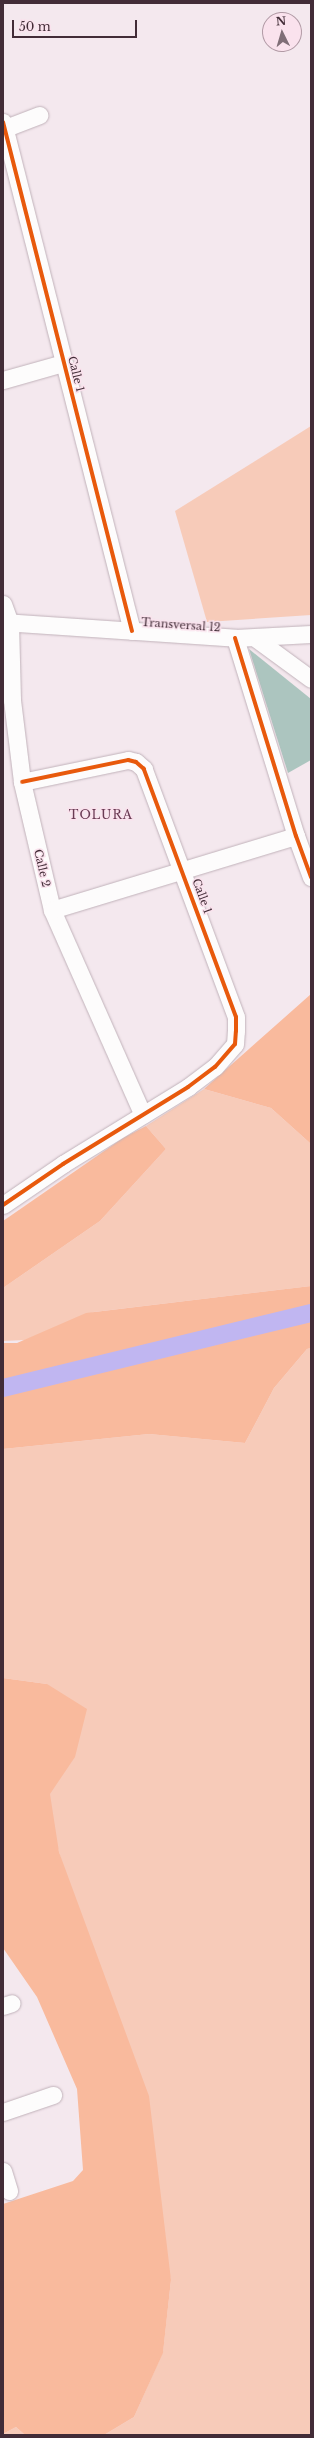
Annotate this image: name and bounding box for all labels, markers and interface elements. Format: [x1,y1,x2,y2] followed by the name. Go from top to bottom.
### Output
[14,12,139,38] scale bar
[262,12,302,52] north arrow
[275,14,287,28] text: N
[19,19,51,34] text: 50 m
[65,355,87,393] street label: Calle 1
[141,616,221,634] street label: Transversal 12
[69,808,133,822] district label: TOLURA
[31,848,53,888] street label: Calle 2
[190,877,214,915] street label: Calle 1

